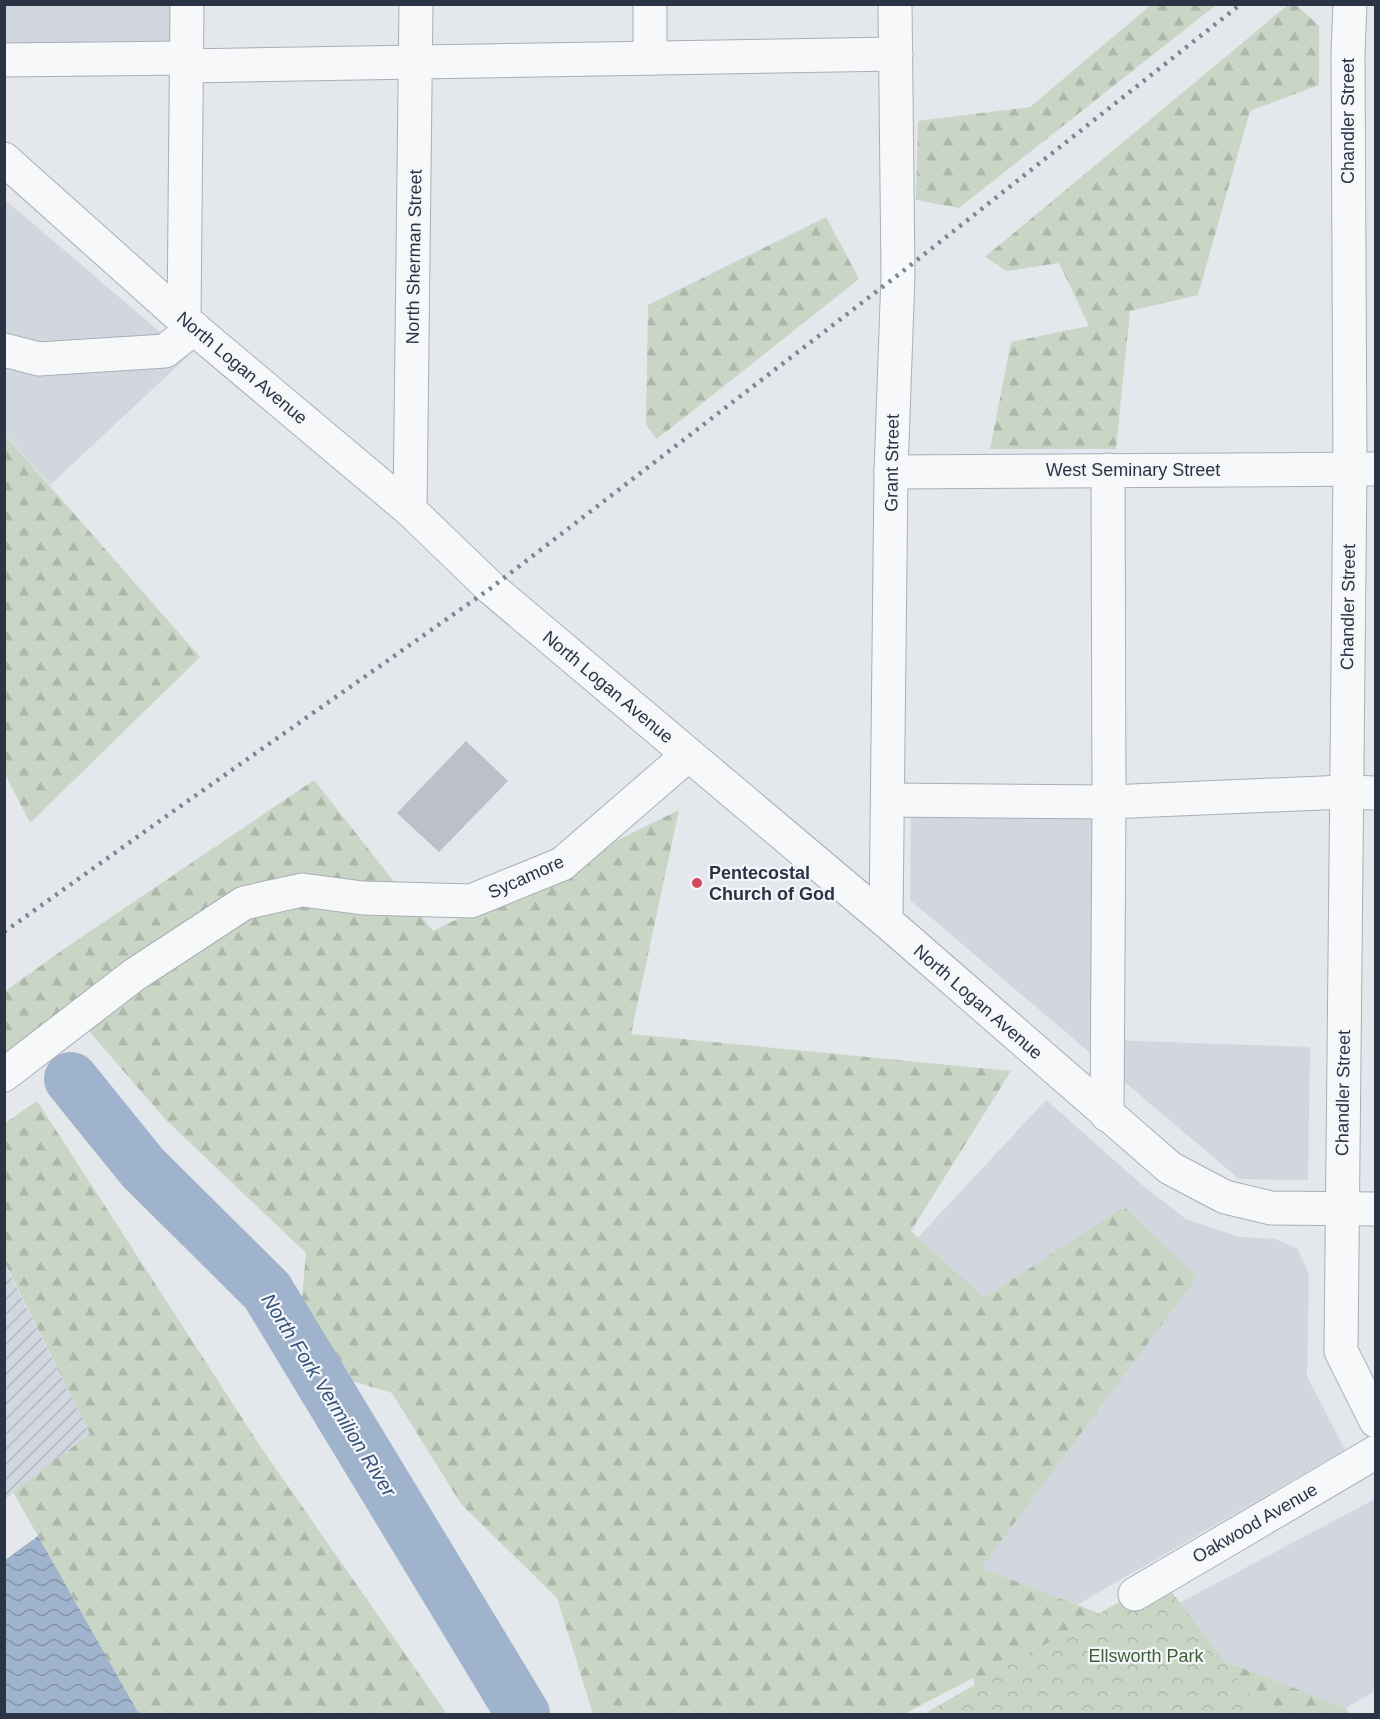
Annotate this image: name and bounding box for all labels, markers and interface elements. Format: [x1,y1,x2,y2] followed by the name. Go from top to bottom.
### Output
[1338,58,1358,184] street label: Chandler Street
[402,169,426,345] street label: North Sherman Street
[173,308,311,428] street label: North Logan Avenue
[881,414,903,512] street label: Grant Street
[1046,460,1220,480] street label: West Seminary Street
[1337,544,1359,670] street label: Chandler Street
[539,627,677,747] street label: North Logan Avenue
[485,851,567,903] street label: Sycamore
[709,863,835,904] place label: Pentecostal Church of God
[690,876,704,890] marker: Pentecostal Church of God
[910,941,1046,1063] street label: North Logan Avenue
[1332,1030,1354,1156] street label: Chandler Street
[257,1290,401,1502] water label: North Fork Vermilion River
[1189,1479,1321,1567] street label: Oakwood Avenue
[1088,1646,1205,1666] park label: Ellsworth Park

